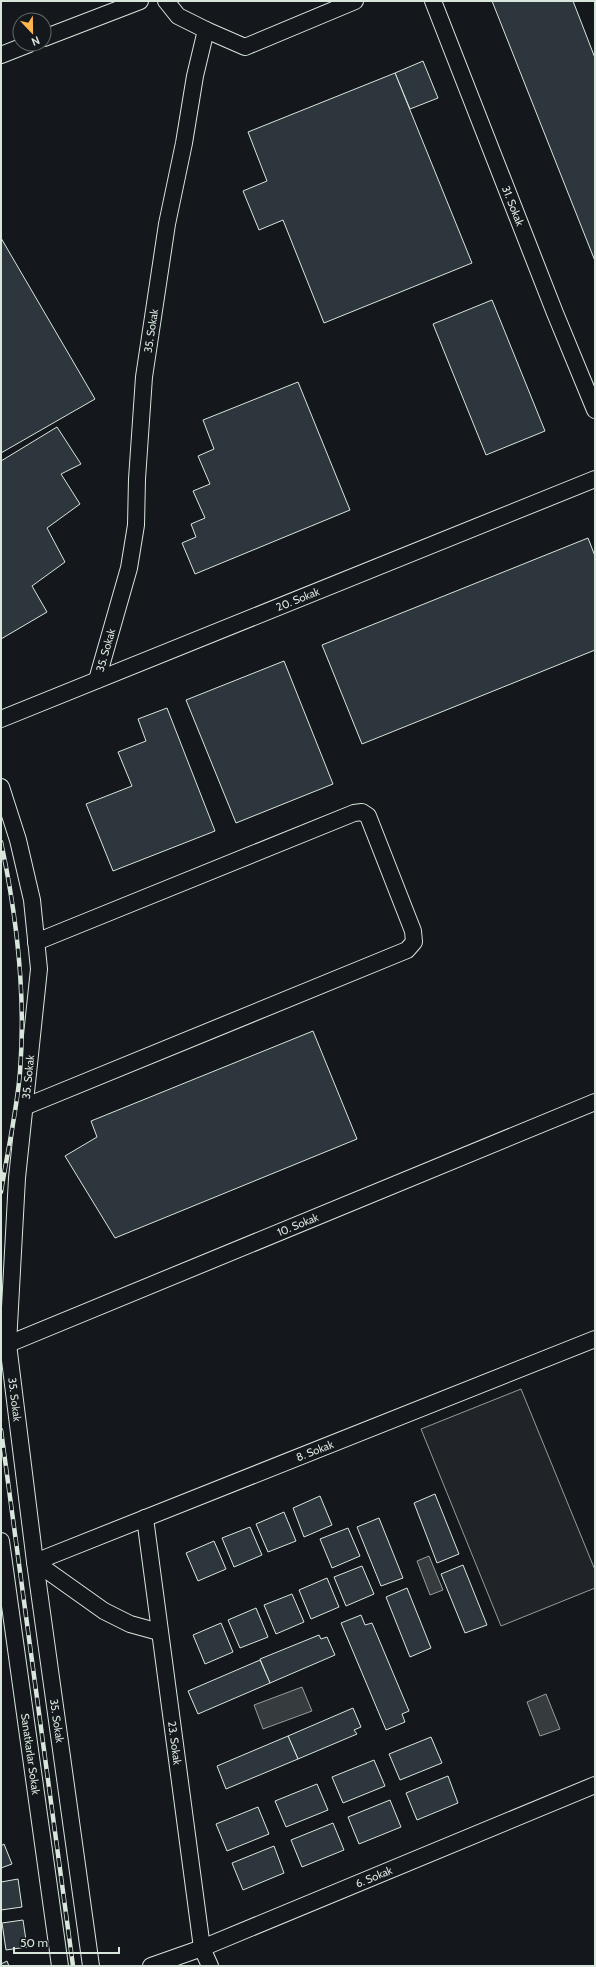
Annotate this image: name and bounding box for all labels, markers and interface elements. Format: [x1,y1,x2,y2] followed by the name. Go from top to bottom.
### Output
[12,12,52,52] north arrow
[30,33,42,49] text: N
[499,184,527,228] street label: 31. Sokak
[141,308,161,354] street label: 35. Sokak
[274,584,322,614] street label: 20. Sokak
[93,627,118,673] street label: 35. Sokak
[19,1054,37,1100] street label: 35. Sokak
[275,1210,321,1239] street label: 10. Sokak
[5,1377,25,1422] street label: 35. Sokak
[294,1437,335,1464] street label: 8. Sokak
[47,1698,67,1744] street label: 35. Sokak
[18,1712,43,1796] street label: Sanatkarlar Sokak
[165,1720,185,1766] street label: 23. Sokak
[353,1863,394,1891] street label: 6. Sokak
[14,1929,119,1955] scale bar
[20,1935,48,1950] text: 50 m

